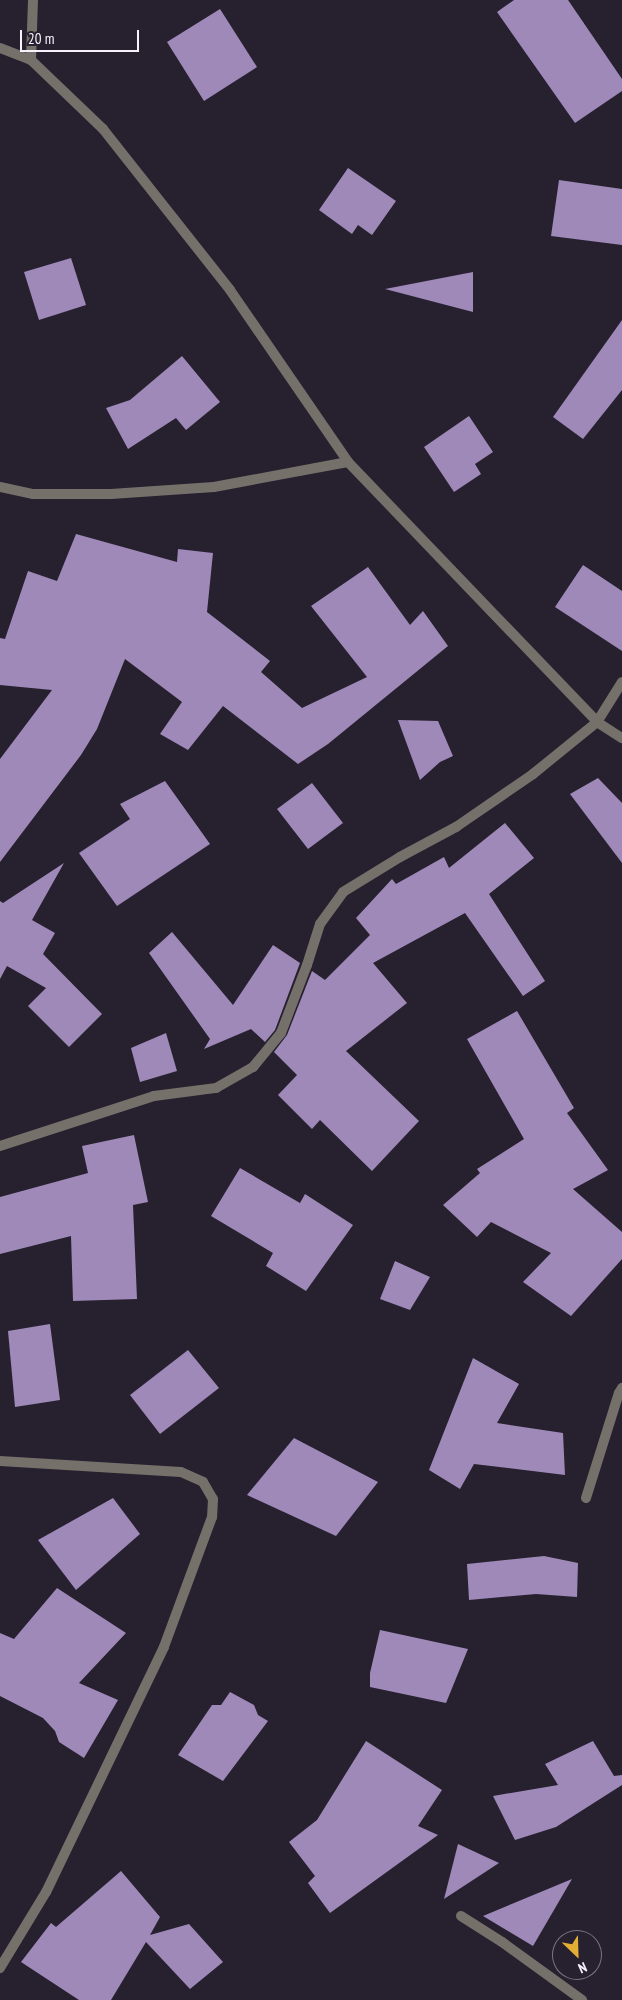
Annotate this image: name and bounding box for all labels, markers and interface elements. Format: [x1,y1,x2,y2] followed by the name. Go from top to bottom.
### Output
[22,20,141,52] scale bar
[28,29,54,48] text: 20 m
[552,1930,602,1980] north arrow
[576,1958,590,1978] text: N

